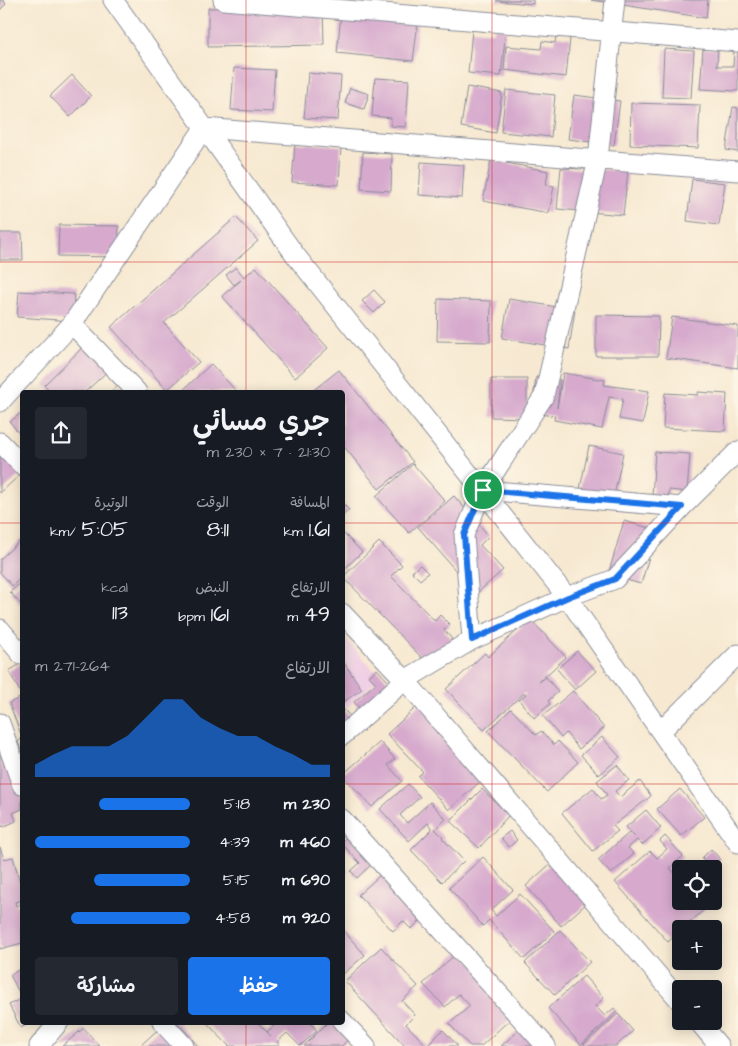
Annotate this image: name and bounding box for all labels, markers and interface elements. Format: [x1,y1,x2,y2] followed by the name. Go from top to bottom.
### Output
[193,402,330,441] text: جري مسائي
[35,407,87,459] button: share
[206,441,330,463] text: 21:30 · 7 × 230 m
[462,469,504,511] pin
[469,476,497,504] icon: arrive
[94,493,128,513] text: الوتيرة
[196,493,229,513] text: الوقت
[290,493,330,513] text: المسافة
[82,515,128,544] text: 5:05
[207,515,229,544] text: 8:11
[309,515,330,544] text: 1.61
[50,522,82,542] text: /km
[283,522,309,542] text: km
[101,578,128,598] text: kcal
[196,578,229,598] text: النبض
[291,578,330,598] text: الارتفاع
[112,598,128,627] text: 113
[210,600,229,629] text: 161
[304,600,330,629] text: 49
[178,607,210,627] text: bpm
[287,607,304,627] text: m
[35,655,110,677] text: 264–271 m
[285,657,330,679] text: الارتفاع
[224,793,250,815] text: 5:18
[284,793,330,815] text: 230 m
[219,831,250,853] text: 4:39
[280,831,330,853] text: 460 m
[672,860,722,1030] map controls
[672,860,722,910] button: locate
[223,869,250,891] text: 5:15
[282,869,330,891] text: 690 m
[215,907,250,929] text: 4:58
[283,907,330,929] text: 920 m
[672,920,722,970] button: +
[35,957,178,1015] button: مشاركة
[188,957,330,1015] button: حفظ
[672,980,722,1030] button: −

